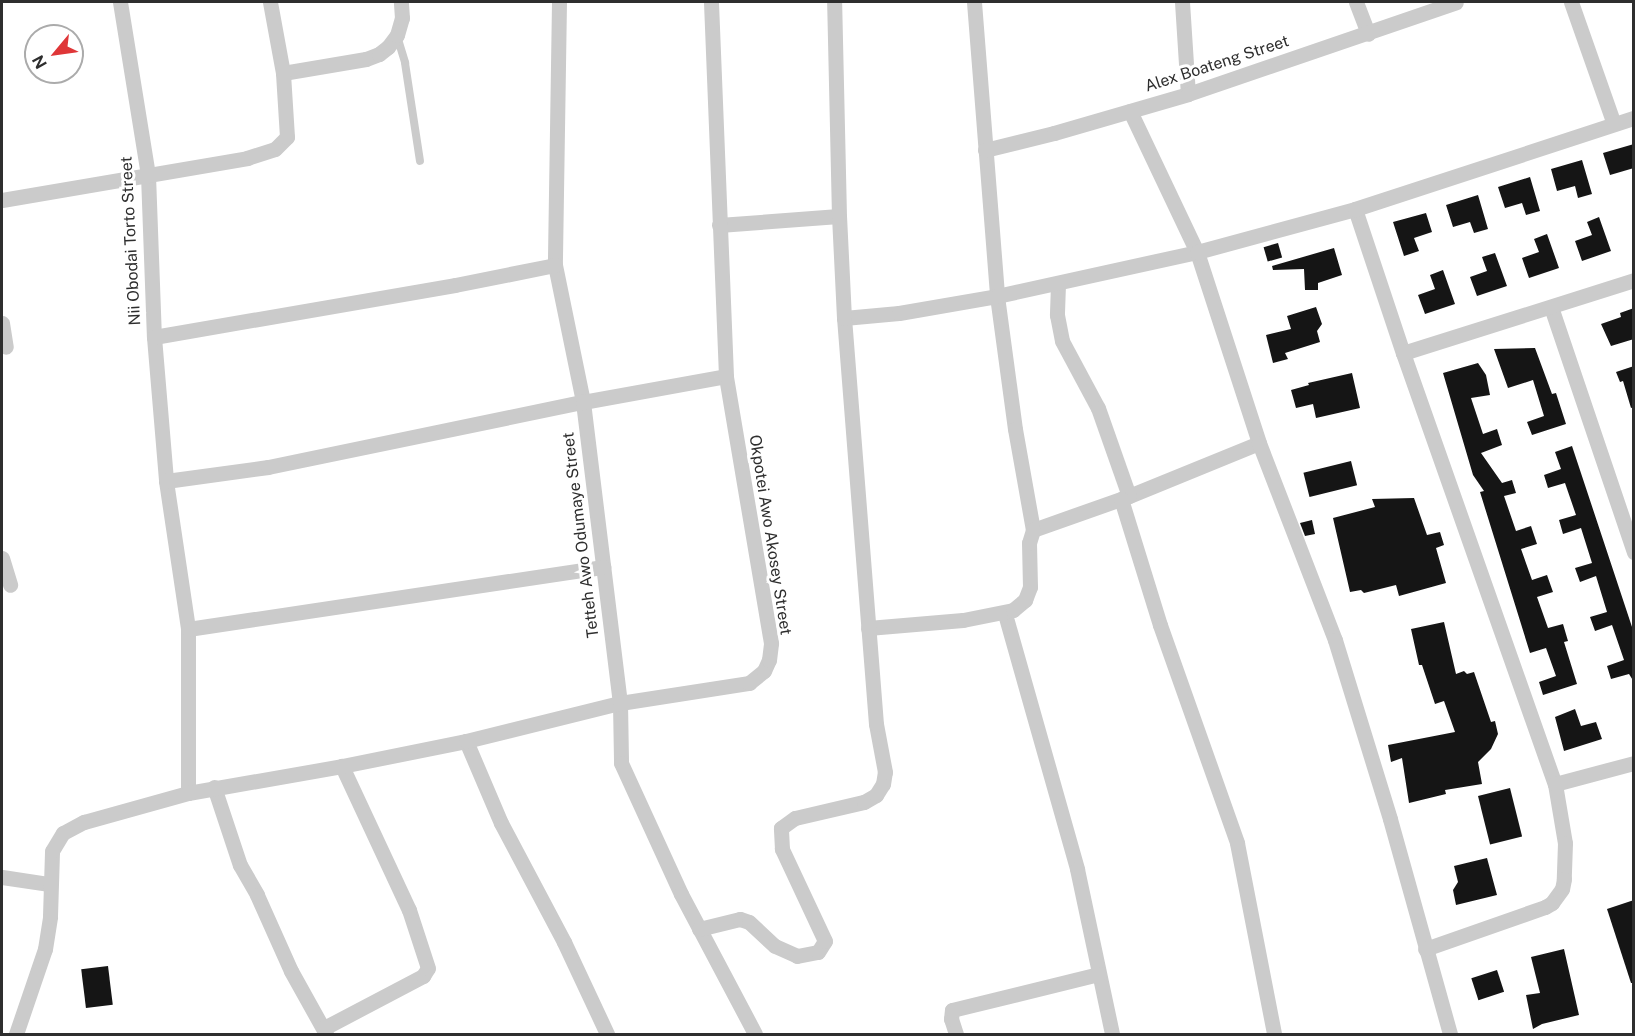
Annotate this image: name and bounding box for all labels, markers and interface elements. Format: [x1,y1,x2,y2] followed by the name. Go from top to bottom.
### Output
[24,24,84,84] north arrow
[1143,32,1291,96] street label: Alex Boateng Street
[28,52,51,72] text: N
[117,156,145,326] street label: Nii Obodai Torto Street
[559,431,603,639] street label: Tetteh Awo Odumaye Street
[745,433,795,637] street label: Okpotei Awo Akosey Street

